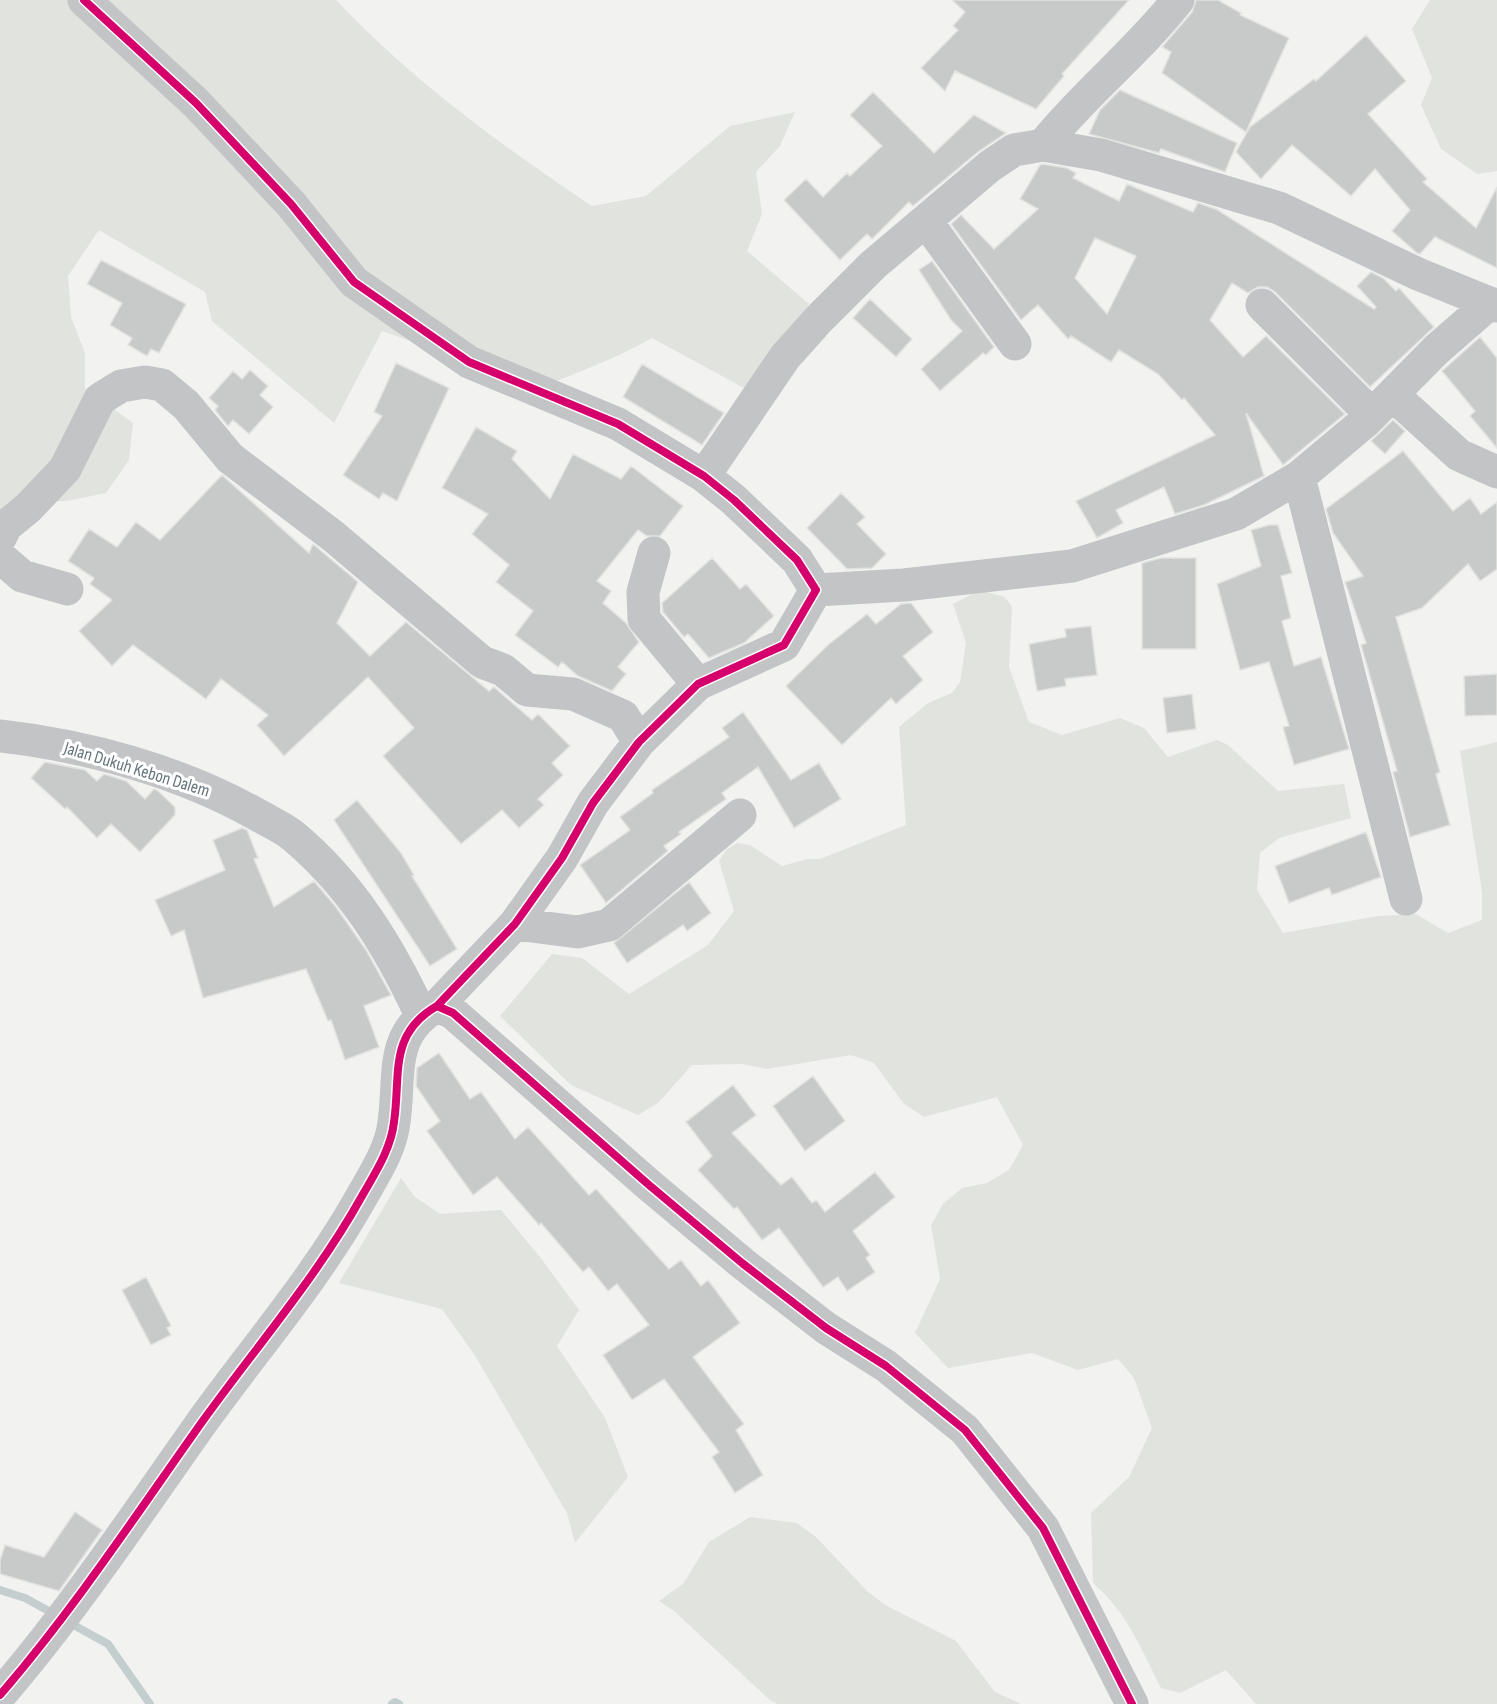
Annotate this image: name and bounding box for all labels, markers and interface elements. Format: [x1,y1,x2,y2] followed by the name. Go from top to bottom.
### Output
[61,737,212,802] street label: Jalan Dukuh Kebon Dalem

